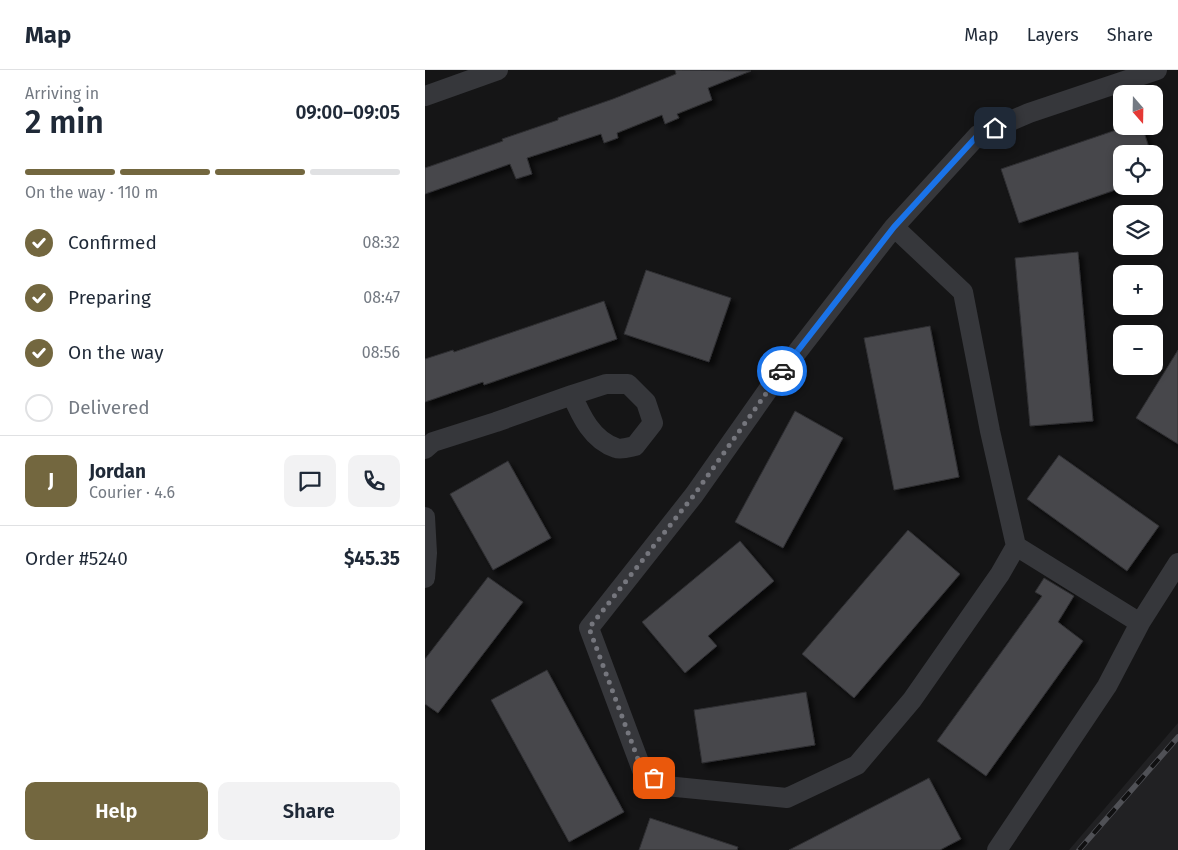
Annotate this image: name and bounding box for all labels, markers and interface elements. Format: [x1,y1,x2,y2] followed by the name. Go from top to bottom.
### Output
[25,21,71,49] text: Map
[964,24,999,46] text: Map
[1027,24,1079,46] text: Layers
[1107,24,1153,46] text: Share
[25,84,99,103] text: Arriving in
[1113,85,1163,135] north arrow
[1113,85,1163,375] map controls
[295,101,400,124] text: 09:00–09:05
[25,103,104,141] text: 2 min
[974,107,1016,149] pin
[981,114,1009,142] icon: home
[1113,145,1163,195] button: locate
[25,183,158,202] text: On the way · 110 m
[1113,205,1163,255] button: layers
[25,229,53,257] icon: check
[68,231,157,254] text: Confirmed
[363,233,400,252] text: 08:32
[1113,265,1163,315] button: +
[25,284,53,312] icon: check
[68,286,151,309] text: Preparing
[363,288,400,307] text: 08:47
[1113,325,1163,375] button: −
[25,339,53,367] icon: check
[68,341,164,364] text: On the way
[362,343,400,362] text: 08:56
[757,346,807,396] courier
[768,357,796,385] icon: car
[68,396,150,419] text: Delivered
[284,455,336,507] button: chat
[348,455,400,507] button: phone
[89,460,146,483] text: Jordan
[48,469,54,492] text: J
[89,483,175,502] text: Courier · 4.6
[25,547,128,570] text: Order #5240
[344,547,400,570] text: $45.35
[633,757,675,799] pin
[640,764,668,792] icon: bag
[25,782,208,840] button: Help
[218,782,400,840] button: Share

